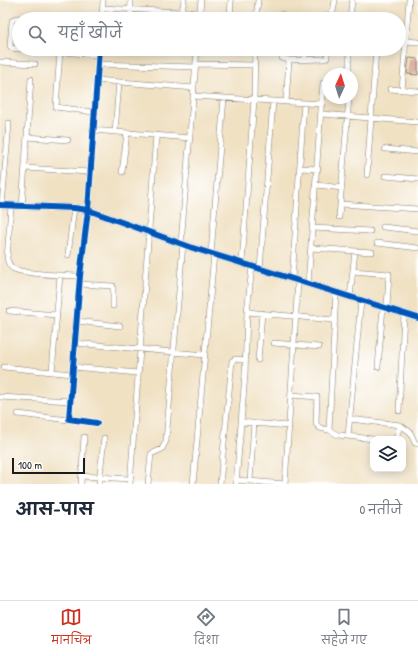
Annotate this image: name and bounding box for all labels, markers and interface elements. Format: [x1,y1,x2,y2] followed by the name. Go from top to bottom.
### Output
[12,12,406,56] search box
[58,22,122,43] text: यहाँ खोजें
[26,23,48,45] icon: search
[322,68,358,104] north arrow
[370,436,406,472] map controls
[370,436,406,472] button: layers
[12,456,85,475] scale bar
[18,458,42,472] text: 100 m
[16,497,94,520] text: आस-पास
[359,500,402,518] text: 0 नतीजे
[51,606,92,652] tab: मानचित्र
[194,606,219,652] tab: दिशा
[321,606,367,652] tab: सहेजे गए

